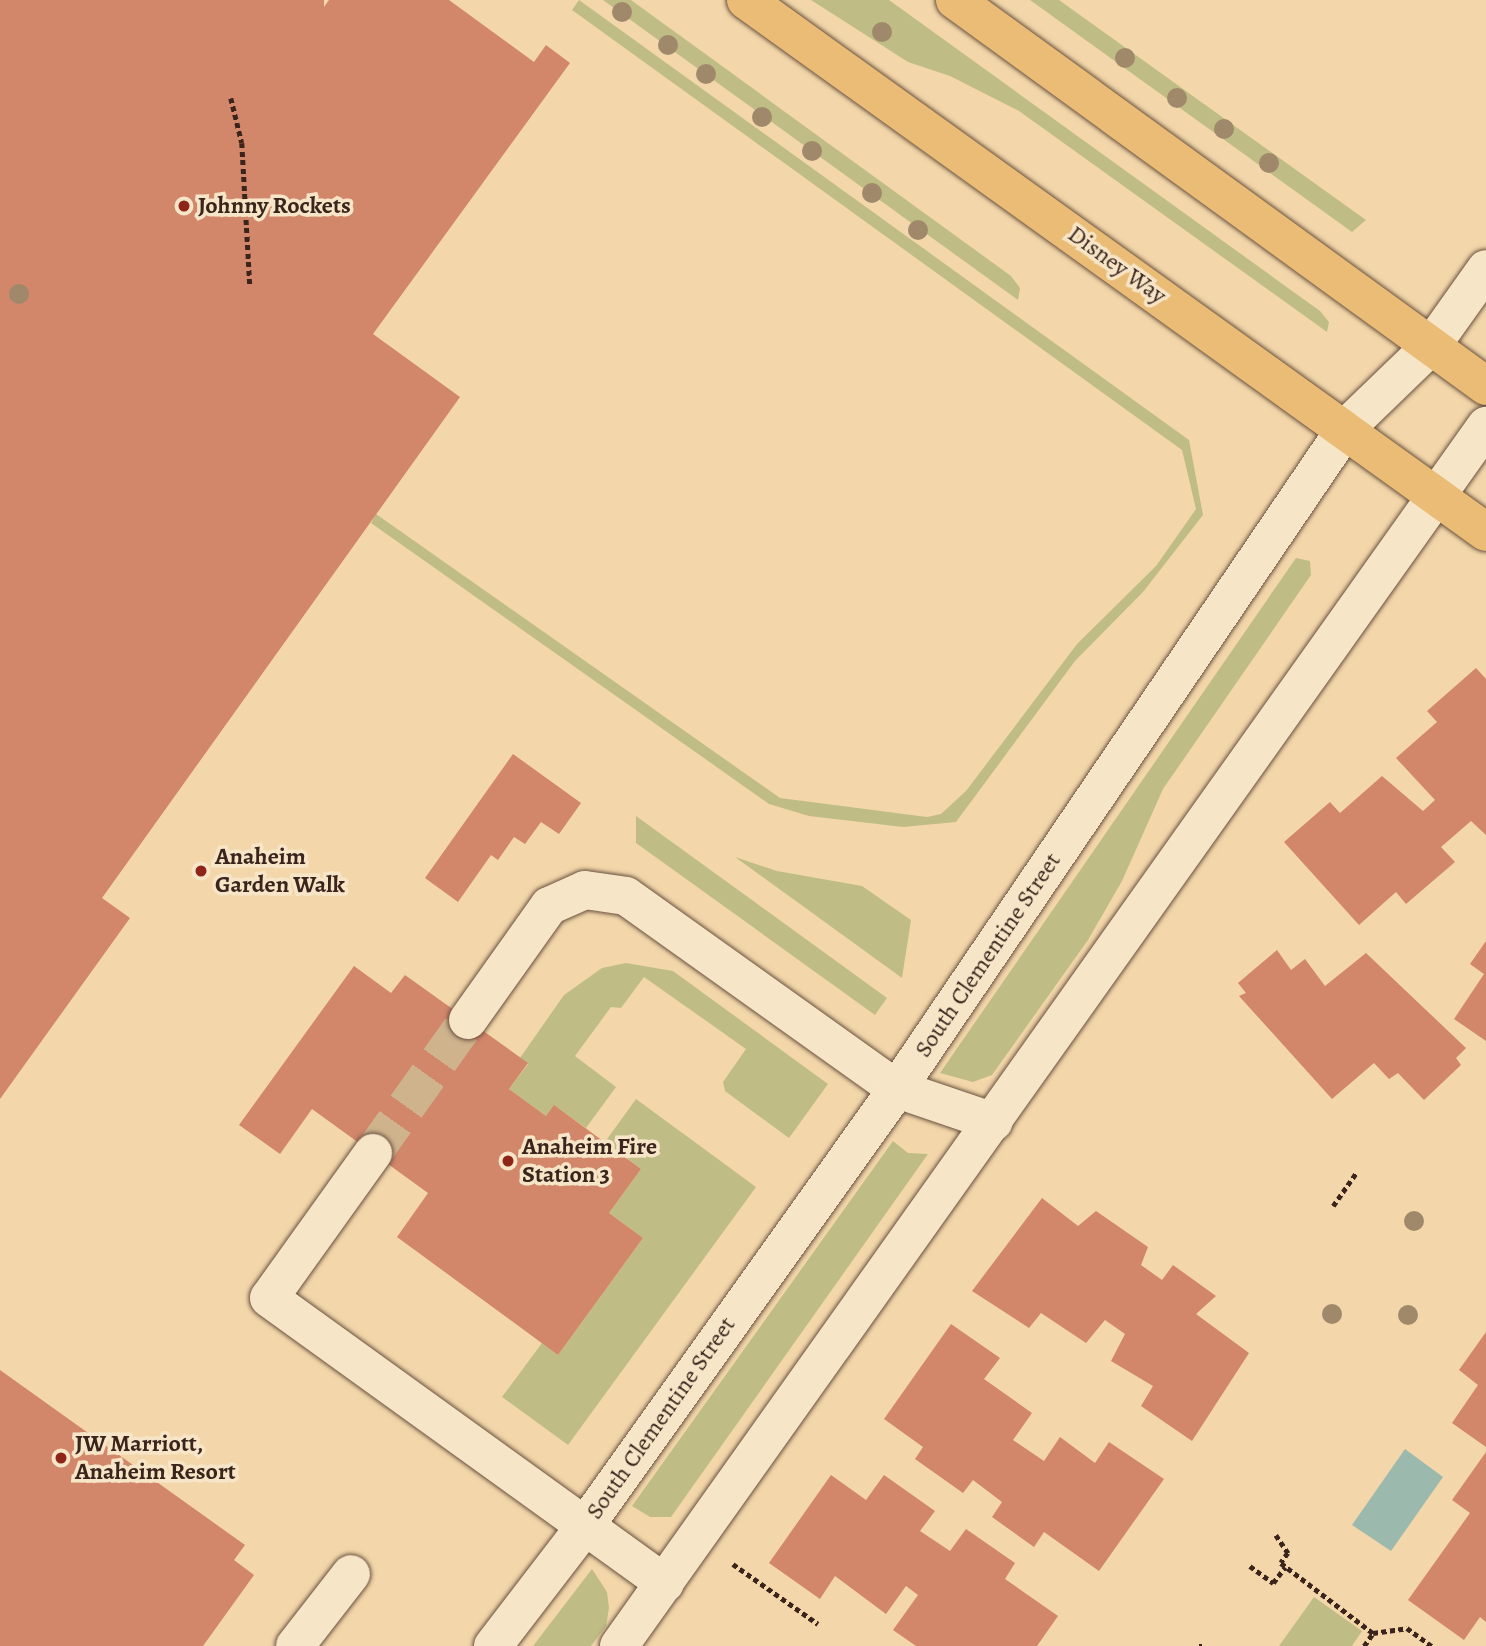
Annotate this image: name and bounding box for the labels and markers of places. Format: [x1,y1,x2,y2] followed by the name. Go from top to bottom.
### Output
[198,192,351,220] place label: Johnny Rockets
[176,198,192,214] marker: Johnny Rockets
[215,843,345,899] place label: Anaheim Garden Walk
[193,863,209,879] marker: Anaheim Garden Walk
[522,1133,657,1189] place label: Anaheim Fire Station 3
[500,1153,516,1169] marker: Anaheim Fire Station 3
[75,1430,236,1486] place label: JW Marriott, Anaheim Resort
[53,1450,69,1466] marker: JW Marriott, Anaheim Resort

